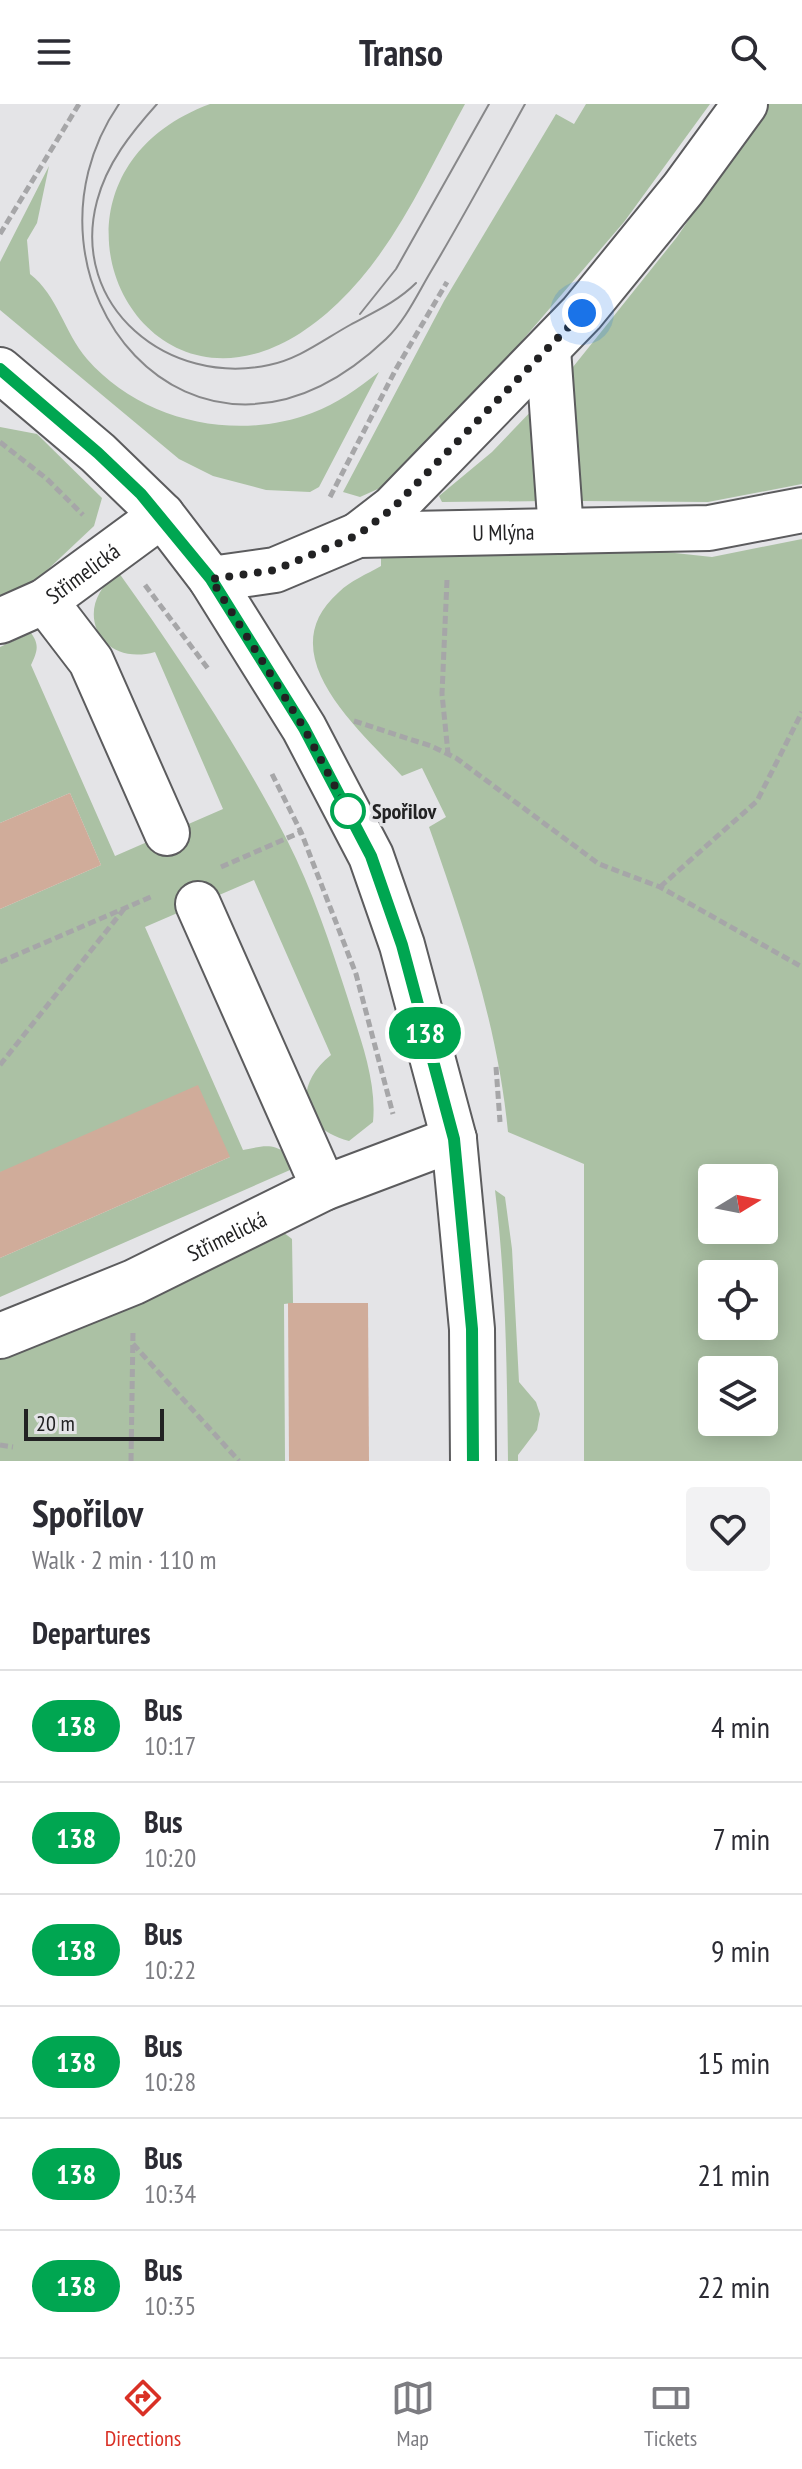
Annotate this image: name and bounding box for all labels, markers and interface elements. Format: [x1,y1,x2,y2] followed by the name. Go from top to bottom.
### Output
[359,29,443,76] text: Transo
[32,30,76,74] icon: menu
[726,30,770,74] icon: search
[562,293,602,333] your location
[472,517,535,547] street label: U Mlýna
[40,537,125,610] street label: Střimelická
[331,794,365,828] marker: Spořilov
[372,797,438,825] place label: Spořilov
[379,1007,471,1059] line badge: 138
[405,1014,445,1051] text: 138
[698,1164,778,1244] north arrow
[698,1164,778,1436] map controls
[183,1205,271,1267] street label: Střimelická
[698,1260,778,1340] button: locate
[698,1356,778,1436] button: layers
[24,1405,164,1441] scale bar
[36,1409,75,1437] text: 20 m
[686,1487,770,1571] button: heart
[32,1488,143,1537] text: Spořilov
[32,1543,216,1576] text: Walk · 2 min · 110 m
[32,1613,150,1652] text: Departures
[144,1690,183,1729] text: Bus
[56,1707,96,1744] text: 138
[711,1707,770,1746] text: 4 min
[144,1729,196,1762] text: 10:17
[144,1802,183,1841] text: Bus
[56,1819,96,1856] text: 138
[712,1819,770,1858] text: 7 min
[144,1841,196,1874] text: 10:20
[144,1914,183,1953] text: Bus
[56,1931,96,1968] text: 138
[711,1931,770,1970] text: 9 min
[144,1953,196,1986] text: 10:22
[144,2026,183,2065] text: Bus
[56,2043,96,2080] text: 138
[697,2043,770,2082] text: 15 min
[144,2065,196,2098] text: 10:28
[144,2138,183,2177] text: Bus
[56,2155,96,2192] text: 138
[697,2155,770,2194] text: 21 min
[144,2177,196,2210] text: 10:34
[144,2250,183,2289] text: Bus
[56,2267,96,2304] text: 138
[697,2267,770,2306] text: 22 min
[144,2289,196,2322] text: 10:35
[105,2376,181,2452] tab: Directions
[391,2376,435,2452] tab: Map
[644,2376,697,2452] tab: Tickets

